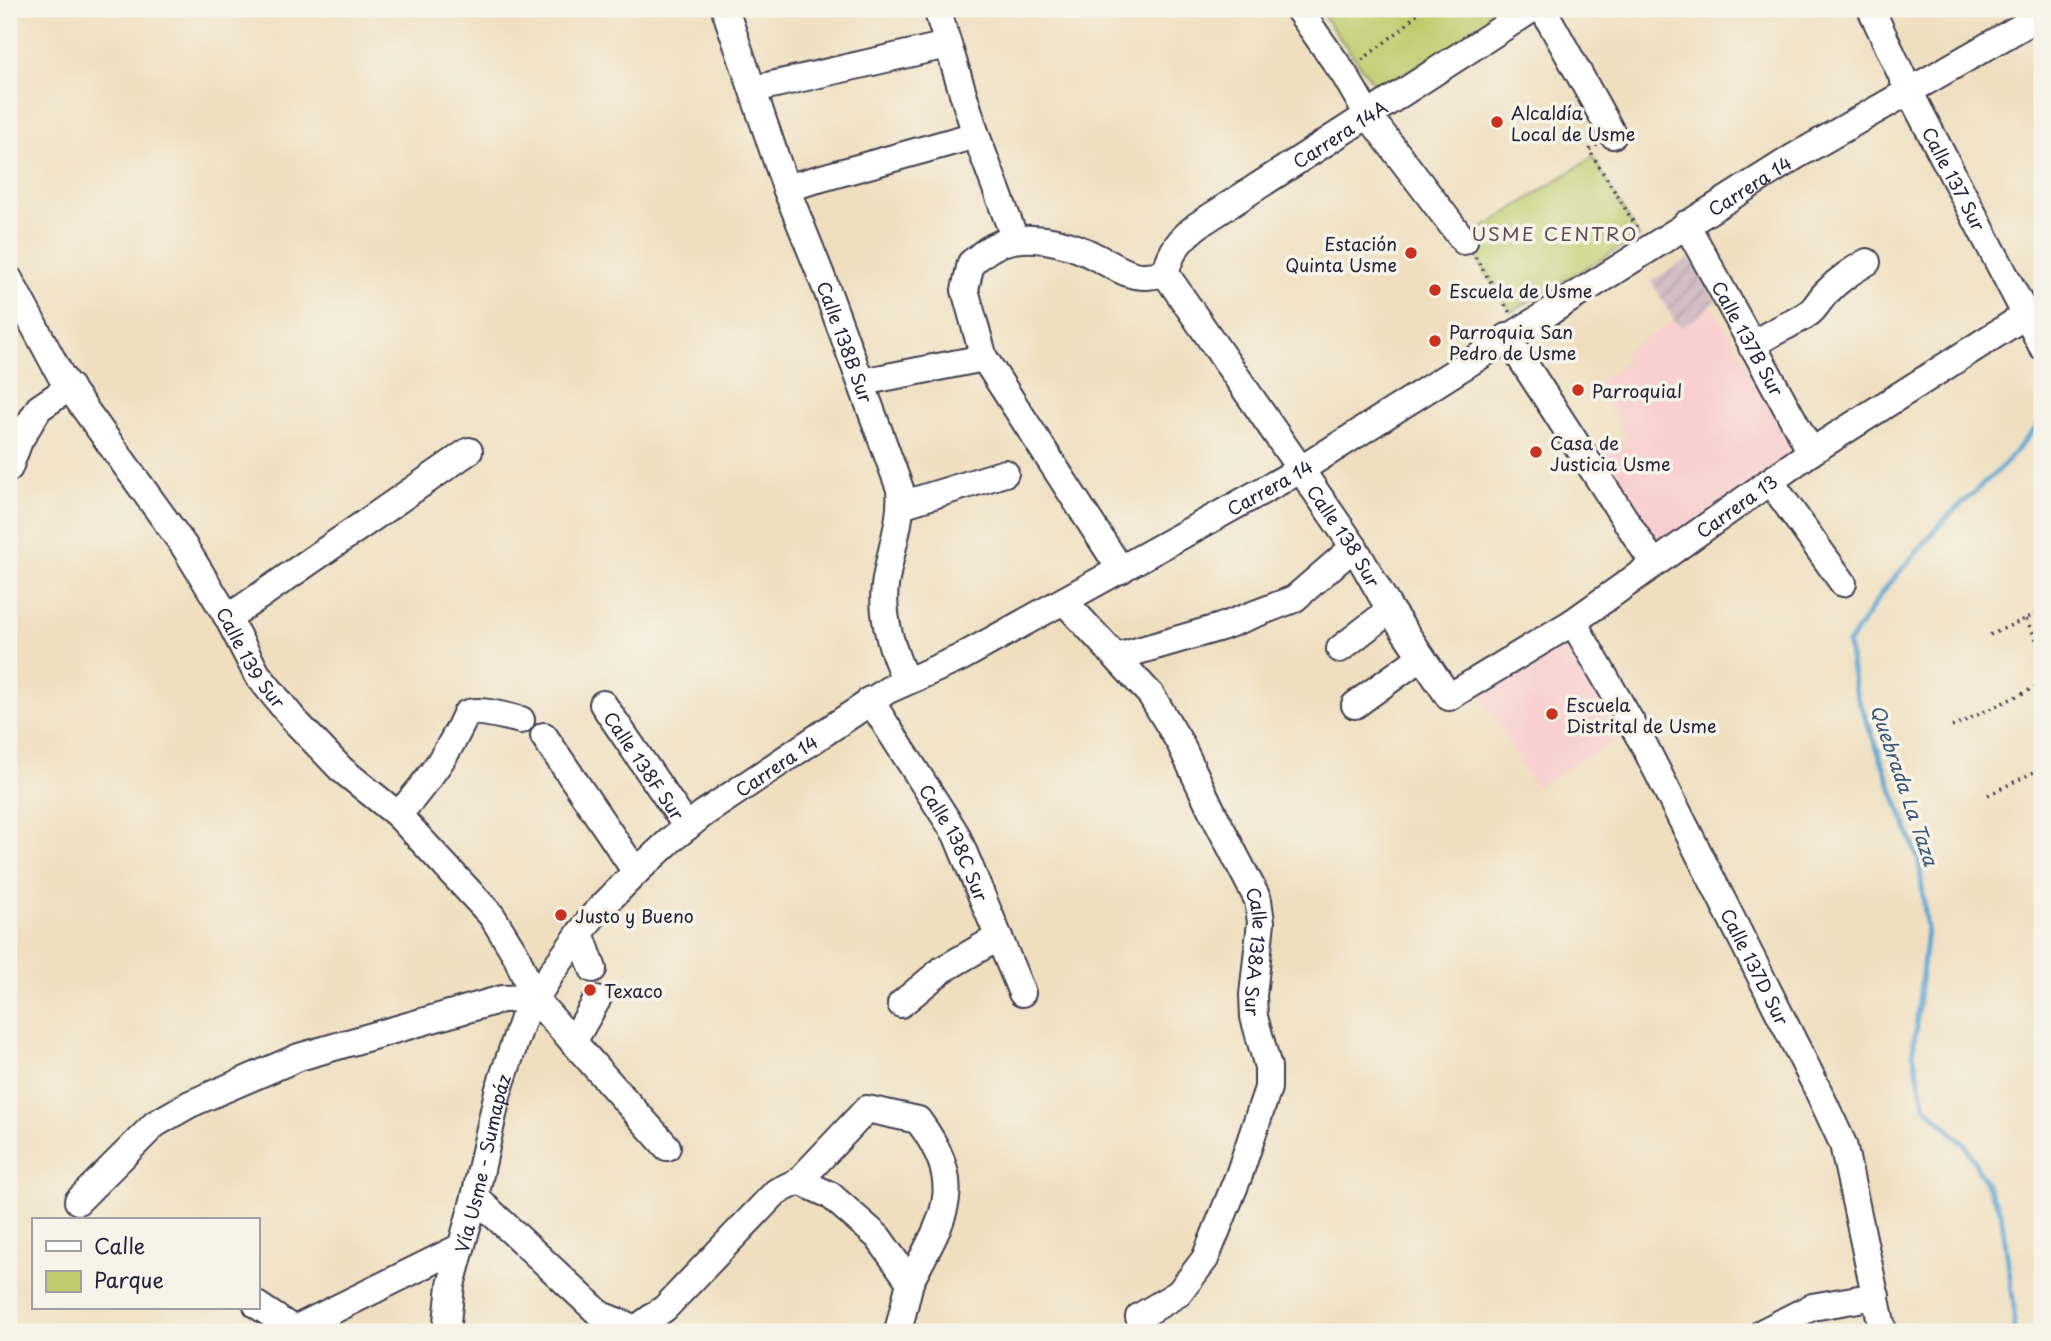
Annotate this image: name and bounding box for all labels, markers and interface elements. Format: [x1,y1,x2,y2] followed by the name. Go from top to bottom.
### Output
[1287,93,1392,174] street label: Carrera 14A
[1511,99,1635,147] place label: Alcaldía Local de Usme
[1489,114,1505,130] marker: Alcaldía Local de Usme
[1916,122,1993,236] street label: Calle 137 Sur
[1702,149,1796,222] street label: Carrera 14
[1471,219,1639,247] district label: USME CENTRO
[1285,230,1397,278] place label: Estación Quinta Usme
[1403,245,1419,261] marker: Estación Quinta Usme
[1706,276,1791,401] street label: Calle 137B Sur
[811,277,881,407] street label: Calle 138B Sur
[1449,277,1592,304] place label: Escuela de Usme
[1427,282,1443,298] marker: Escuela de Usme
[1449,318,1576,366] place label: Parroquia San Pedro de Usme
[1427,333,1443,349] marker: Parroquia San Pedro de Usme
[1592,377,1682,404] place label: Parroquial
[1570,382,1586,398] marker: Parroquial
[1550,429,1671,477] place label: Casa de Justicia Usme
[1528,444,1544,460] marker: Casa de Justicia Usme
[1222,452,1318,522] street label: Carrera 14
[1690,467,1782,544] street label: Carrera 13
[1301,479,1388,592] street label: Calle 138 Sur
[211,601,293,714] street label: Calle 139 Sur
[1566,691,1717,739] place label: Escuela Distrital de Usme
[1864,701,1946,870] water label: Quebrada La Taza
[598,705,692,825] street label: Calle 138F Sur
[1544,706,1560,722] marker: Escuela Distrital de Usme
[729,728,823,802] street label: Carrera 14
[913,778,996,906] street label: Calle 138C Sur
[1239,882,1275,1017] street label: Calle 138A Sur
[575,902,694,929] place label: Justo y Bueno
[1715,903,1797,1030] street label: Calle 137D Sur
[553,907,569,923] marker: Justo y Bueno
[604,977,663,1004] place label: Texaco
[582,982,598,998] marker: Texaco
[447,1070,517,1255] street label: Vía Usme - Sumapáz
[32,1218,259,1310] legend
[94,1229,145,1261] text: Calle
[94,1263,164,1295] text: Parque

